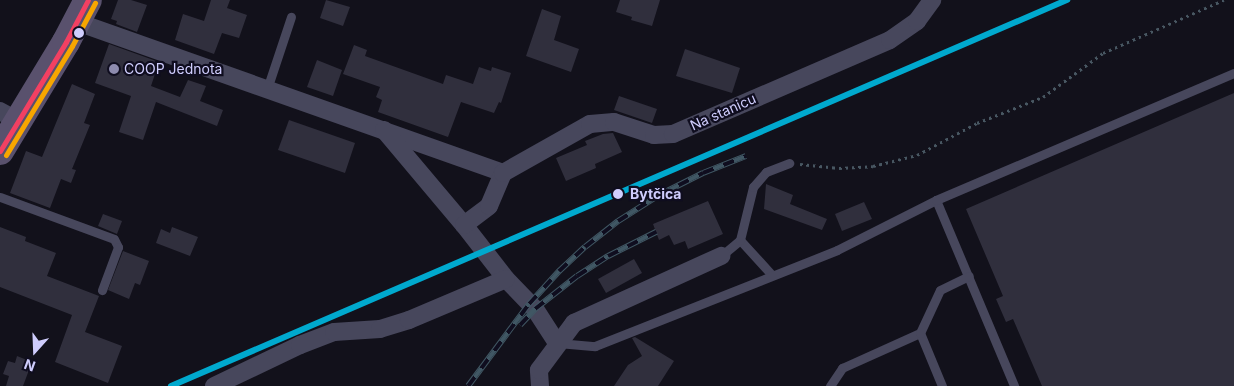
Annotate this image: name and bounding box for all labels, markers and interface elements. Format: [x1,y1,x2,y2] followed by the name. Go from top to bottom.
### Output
[74,28,84,38] unlabelled marker
[124,61,222,77] place label: COOP Jednota
[108,63,120,75] marker: COOP Jednota
[688,90,758,134] street label: Na stanicu
[610,186,626,202] marker: Bytčica
[630,186,681,202] place label: Bytčica
[10,326,60,376] north arrow
[22,356,38,375] text: N

